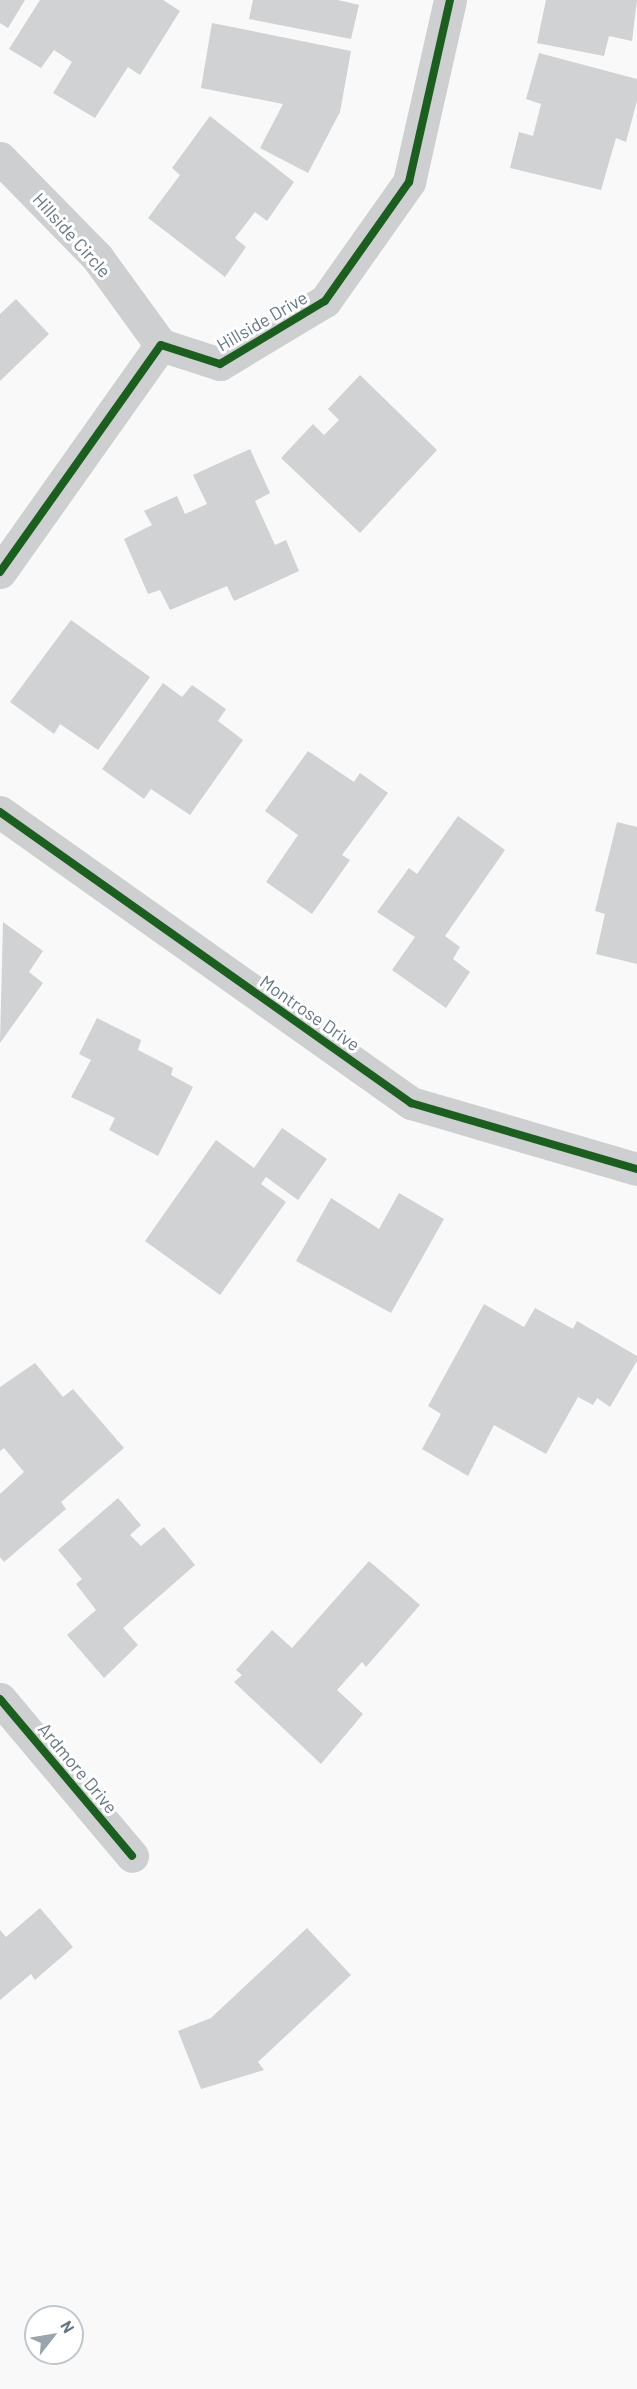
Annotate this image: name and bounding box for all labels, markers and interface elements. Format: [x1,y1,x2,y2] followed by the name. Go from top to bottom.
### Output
[29,188,115,282] street label: Hillside Circle
[213,286,311,356] street label: Hillside Drive
[256,971,364,1055] street label: Montrose Drive
[34,1718,122,1818] street label: Ardmore Drive
[24,2305,84,2365] north arrow
[57,2317,79,2336] text: N

